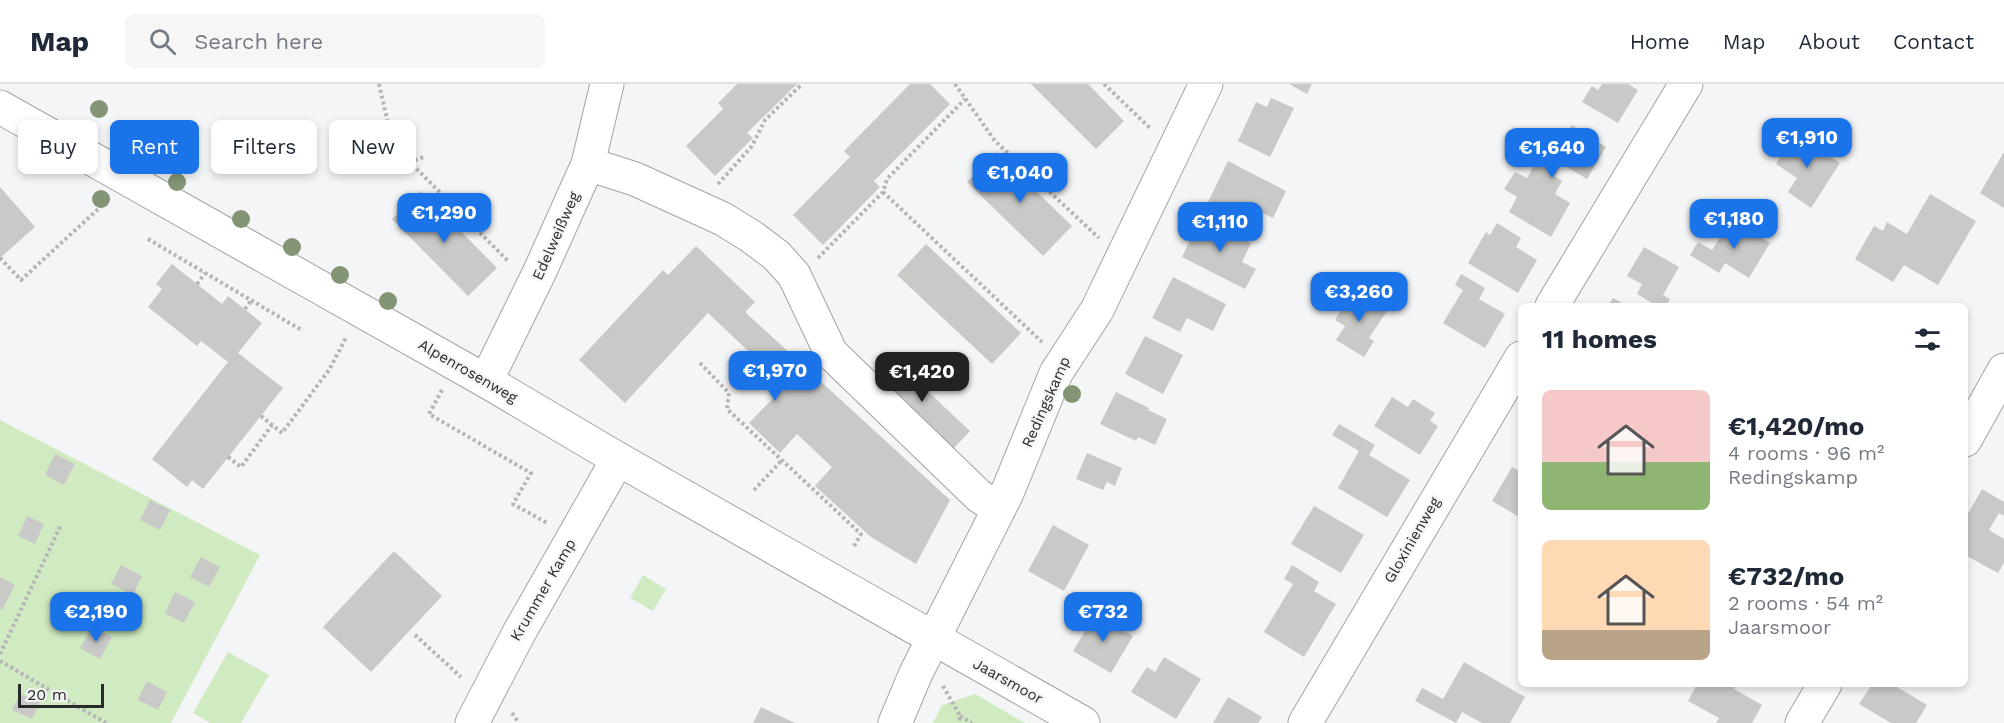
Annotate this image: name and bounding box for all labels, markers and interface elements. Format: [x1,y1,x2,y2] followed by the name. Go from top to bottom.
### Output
[125,14,545,68] search box
[30,25,89,58] text: Map
[146,25,179,58] icon: search
[194,29,323,54] text: Search here
[1630,29,1690,54] text: Home
[1723,29,1766,54] text: Map
[1799,29,1860,54] text: About
[1893,29,1974,54] text: Contact
[1758,118,1856,169] pin: €1,910
[18,120,98,174] chip: Buy
[110,120,199,174] chip: Rent
[211,120,317,174] chip: Filters
[329,120,416,174] chip: New
[1776,125,1838,149] text: €1,910
[1503,128,1601,179] pin: €1,640
[1519,135,1585,159] text: €1,640
[971,153,1069,204] pin: €1,040
[987,160,1053,184] text: €1,040
[529,189,583,283] street label: Edelweißweg
[395,193,493,244] pin: €1,290
[1685,199,1783,250] pin: €1,180
[411,200,477,224] text: €1,290
[1171,202,1269,253] pin: €1,110
[1704,206,1764,230] text: €1,180
[1192,209,1248,233] text: €1,110
[1310,272,1408,323] pin: €3,260
[1325,279,1393,303] text: €3,260
[1911,323,1944,356] icon: filters
[1542,324,1657,354] text: 11 homes
[415,335,521,407] street label: Alpenrosenweg
[726,351,824,402] pin: €1,970
[873,352,971,403] pin: €1,420
[1018,354,1074,450] street label: Redingskamp
[743,358,807,382] text: €1,970
[889,359,955,383] text: €1,420
[1728,411,1864,441] text: €1,420/mo
[1590,414,1662,486] icon: home
[1728,441,1884,465] text: 4 rooms · 96 m²
[1728,465,1858,489] text: Redingskamp
[1380,494,1444,586] street label: Gloxinienweg
[506,536,580,644] street label: Krummer Kamp
[1728,561,1844,591] text: €732/mo
[1590,564,1662,636] icon: home
[1728,591,1883,615] text: 2 rooms · 54 m²
[47,592,145,643] pin: €2,190
[1067,592,1139,643] pin: €732
[64,599,128,623] text: €2,190
[1078,599,1128,623] text: €732
[1728,615,1831,639] text: Jaarsmoor
[970,654,1046,708] street label: Jaarsmoor
[18,681,104,708] scale bar
[27,685,67,704] text: 20 m

